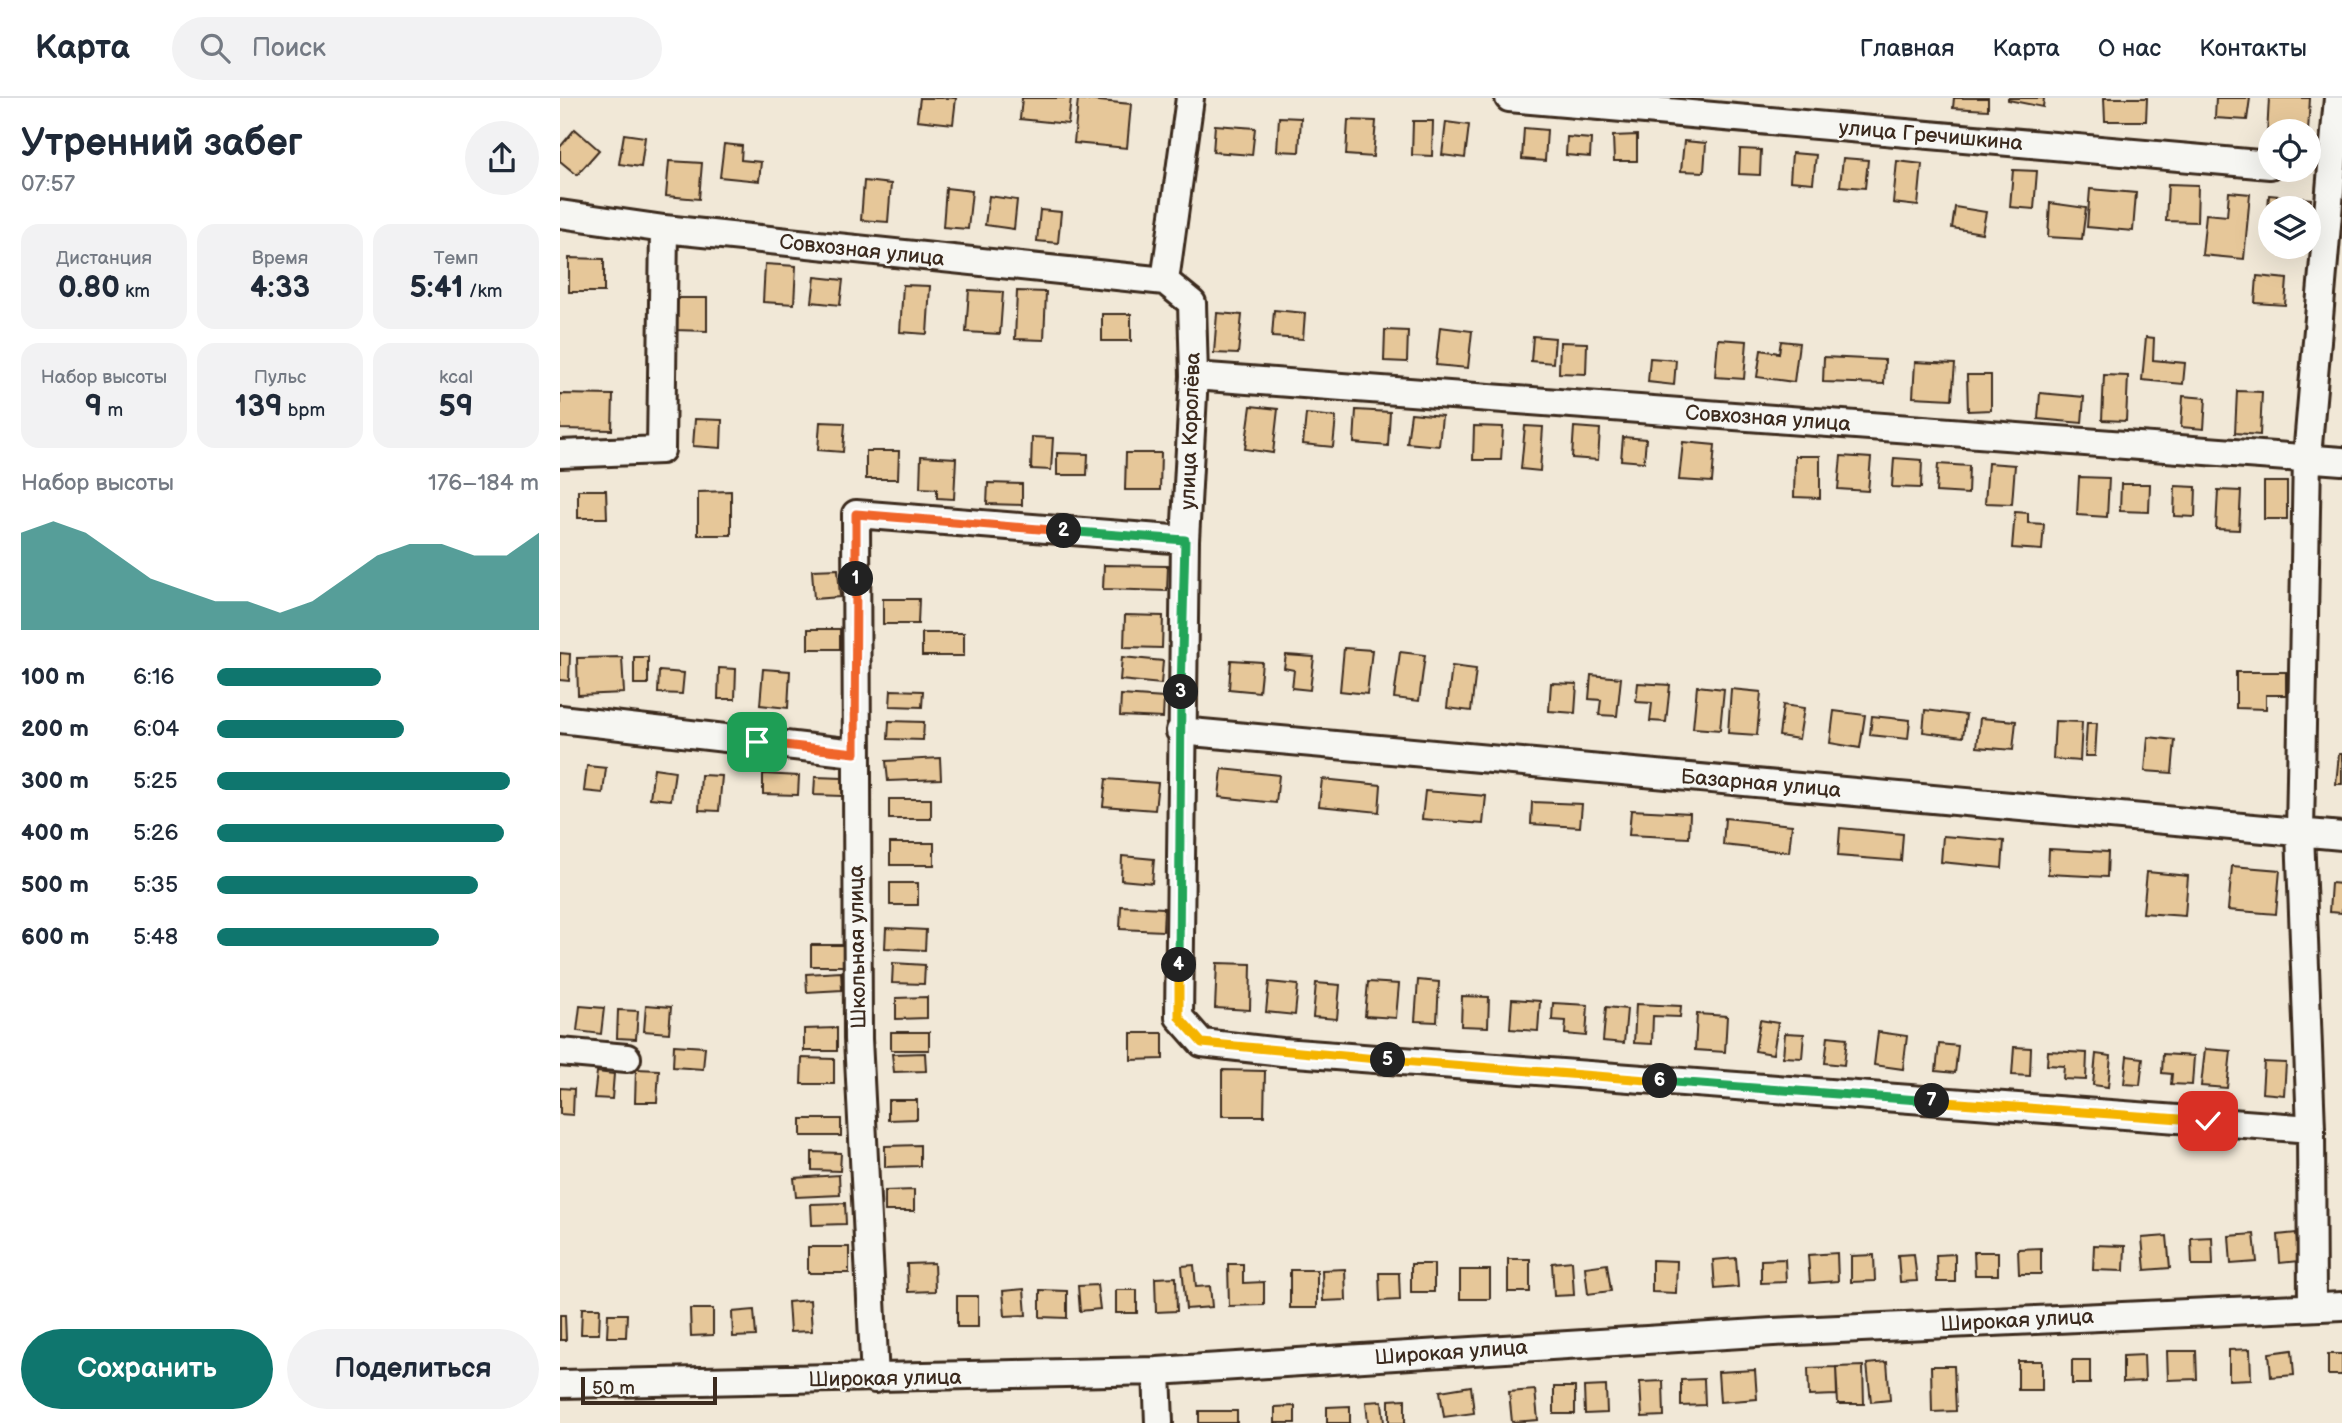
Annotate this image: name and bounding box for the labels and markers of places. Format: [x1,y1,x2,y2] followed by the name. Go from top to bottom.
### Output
[1046,514,1082,548] pin: 2
[838,561,874,596] pin: 1
[1164,674,1198,710] pin: 3
[727,712,787,772] pin
[1162,948,1196,982] pin: 4
[1370,1042,1406,1077] pin: 5
[1642,1063,1678,1098] pin: 6
[1914,1084,1950,1118] pin: 7
[2178,1091,2238,1151] pin

